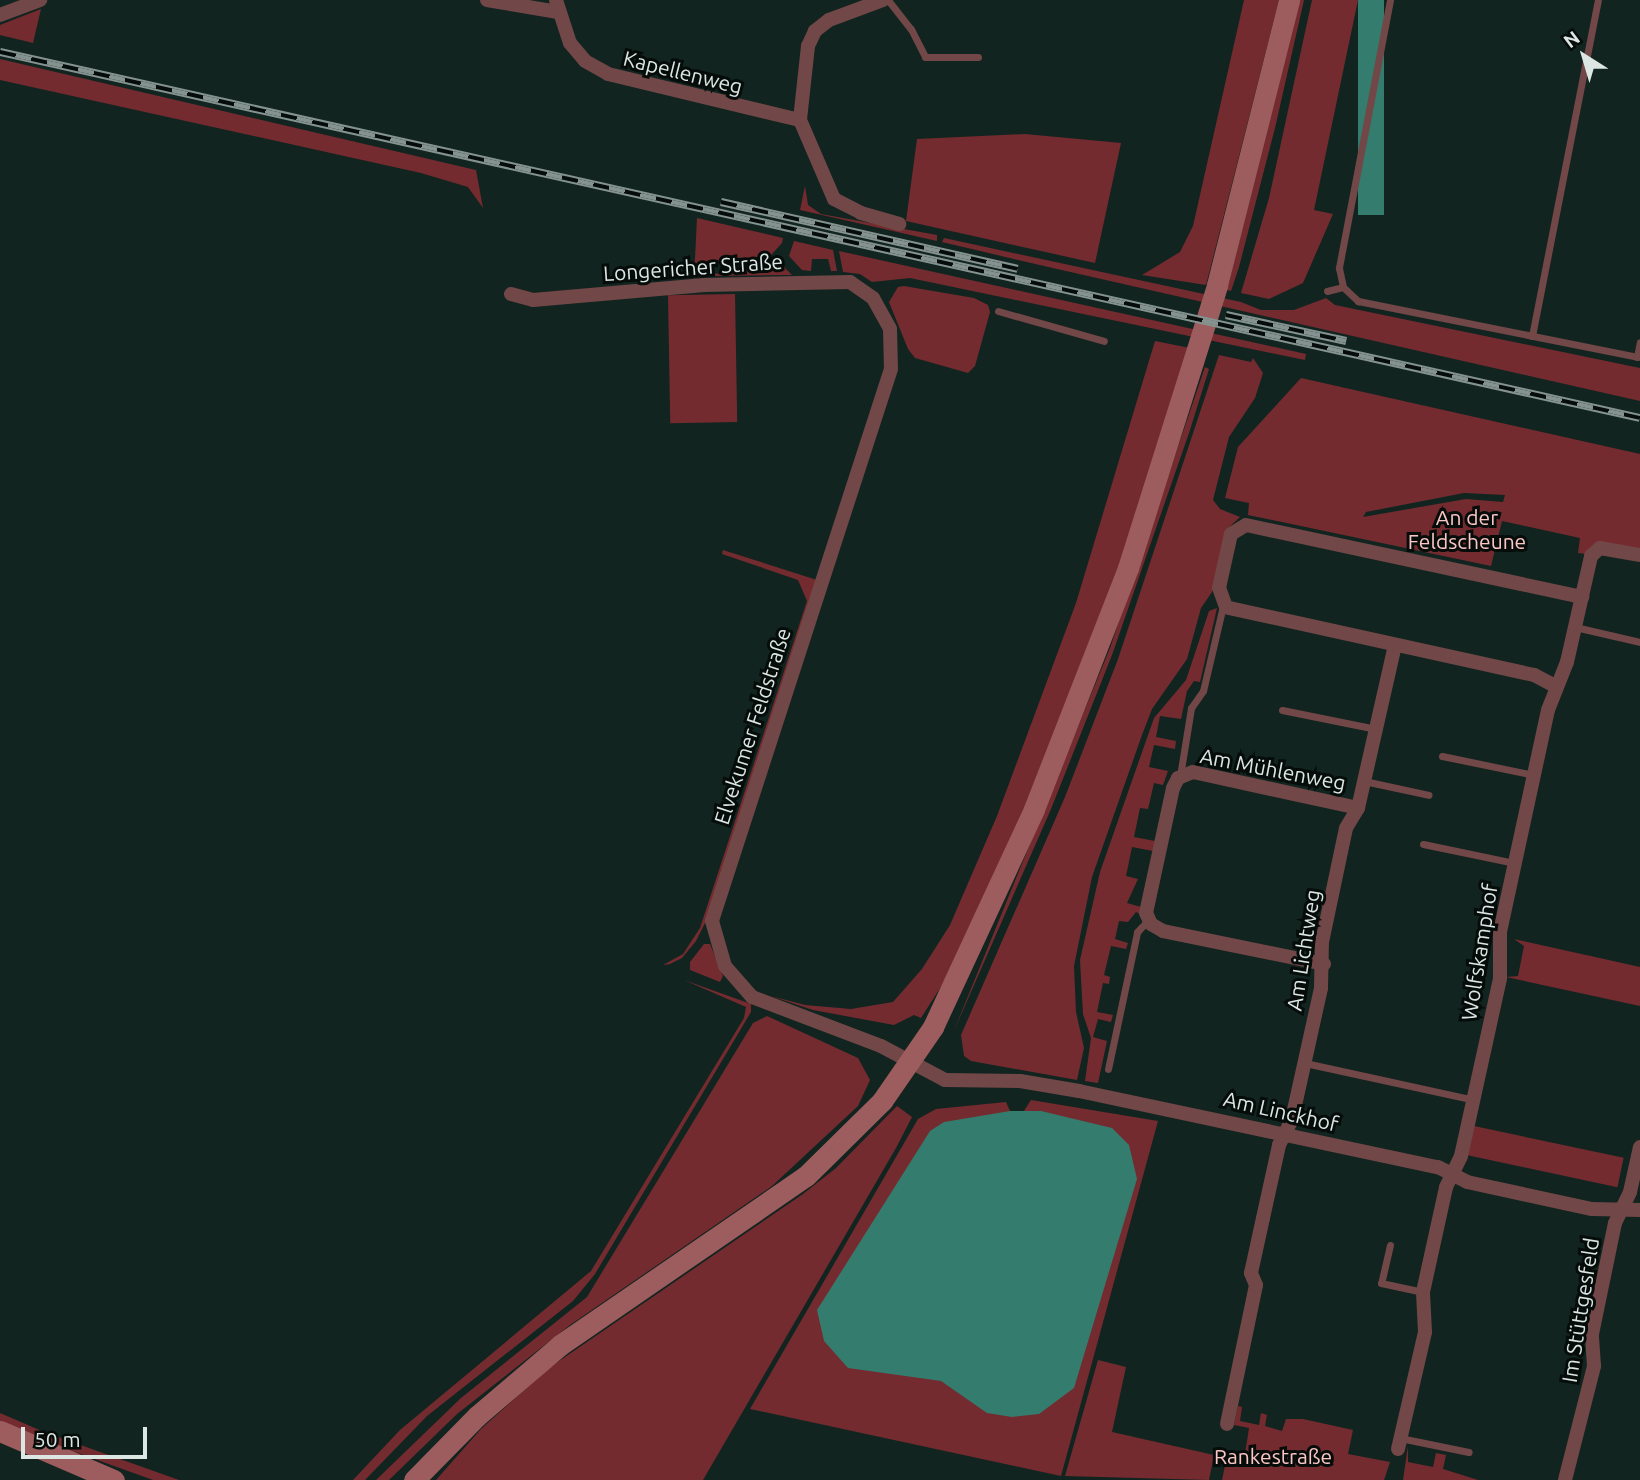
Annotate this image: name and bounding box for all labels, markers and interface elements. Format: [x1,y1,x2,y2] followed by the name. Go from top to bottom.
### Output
[1549,21,1619,91] north arrow
[1559,26,1584,52] text: N
[621,45,745,99] street label: Kapellenweg
[602,248,784,286] street label: Longericher Straße
[1408,504,1526,554] park label: An der Feldscheune
[708,625,796,827] street label: Elvekumer Feldstraße
[1198,743,1348,795] street label: Am Mühlenweg
[1456,882,1502,1022] street label: Wolfskamphof
[1281,888,1325,1012] street label: Am Lichtweg
[1221,1086,1341,1136] street label: Am Linckhof
[1556,1236,1604,1384] street label: Im Stüttgesfeld
[24,1414,150,1458] scale bar
[34,1427,81,1451] text: 50 m
[1214,1443,1332,1469] park label: Rankestraße

